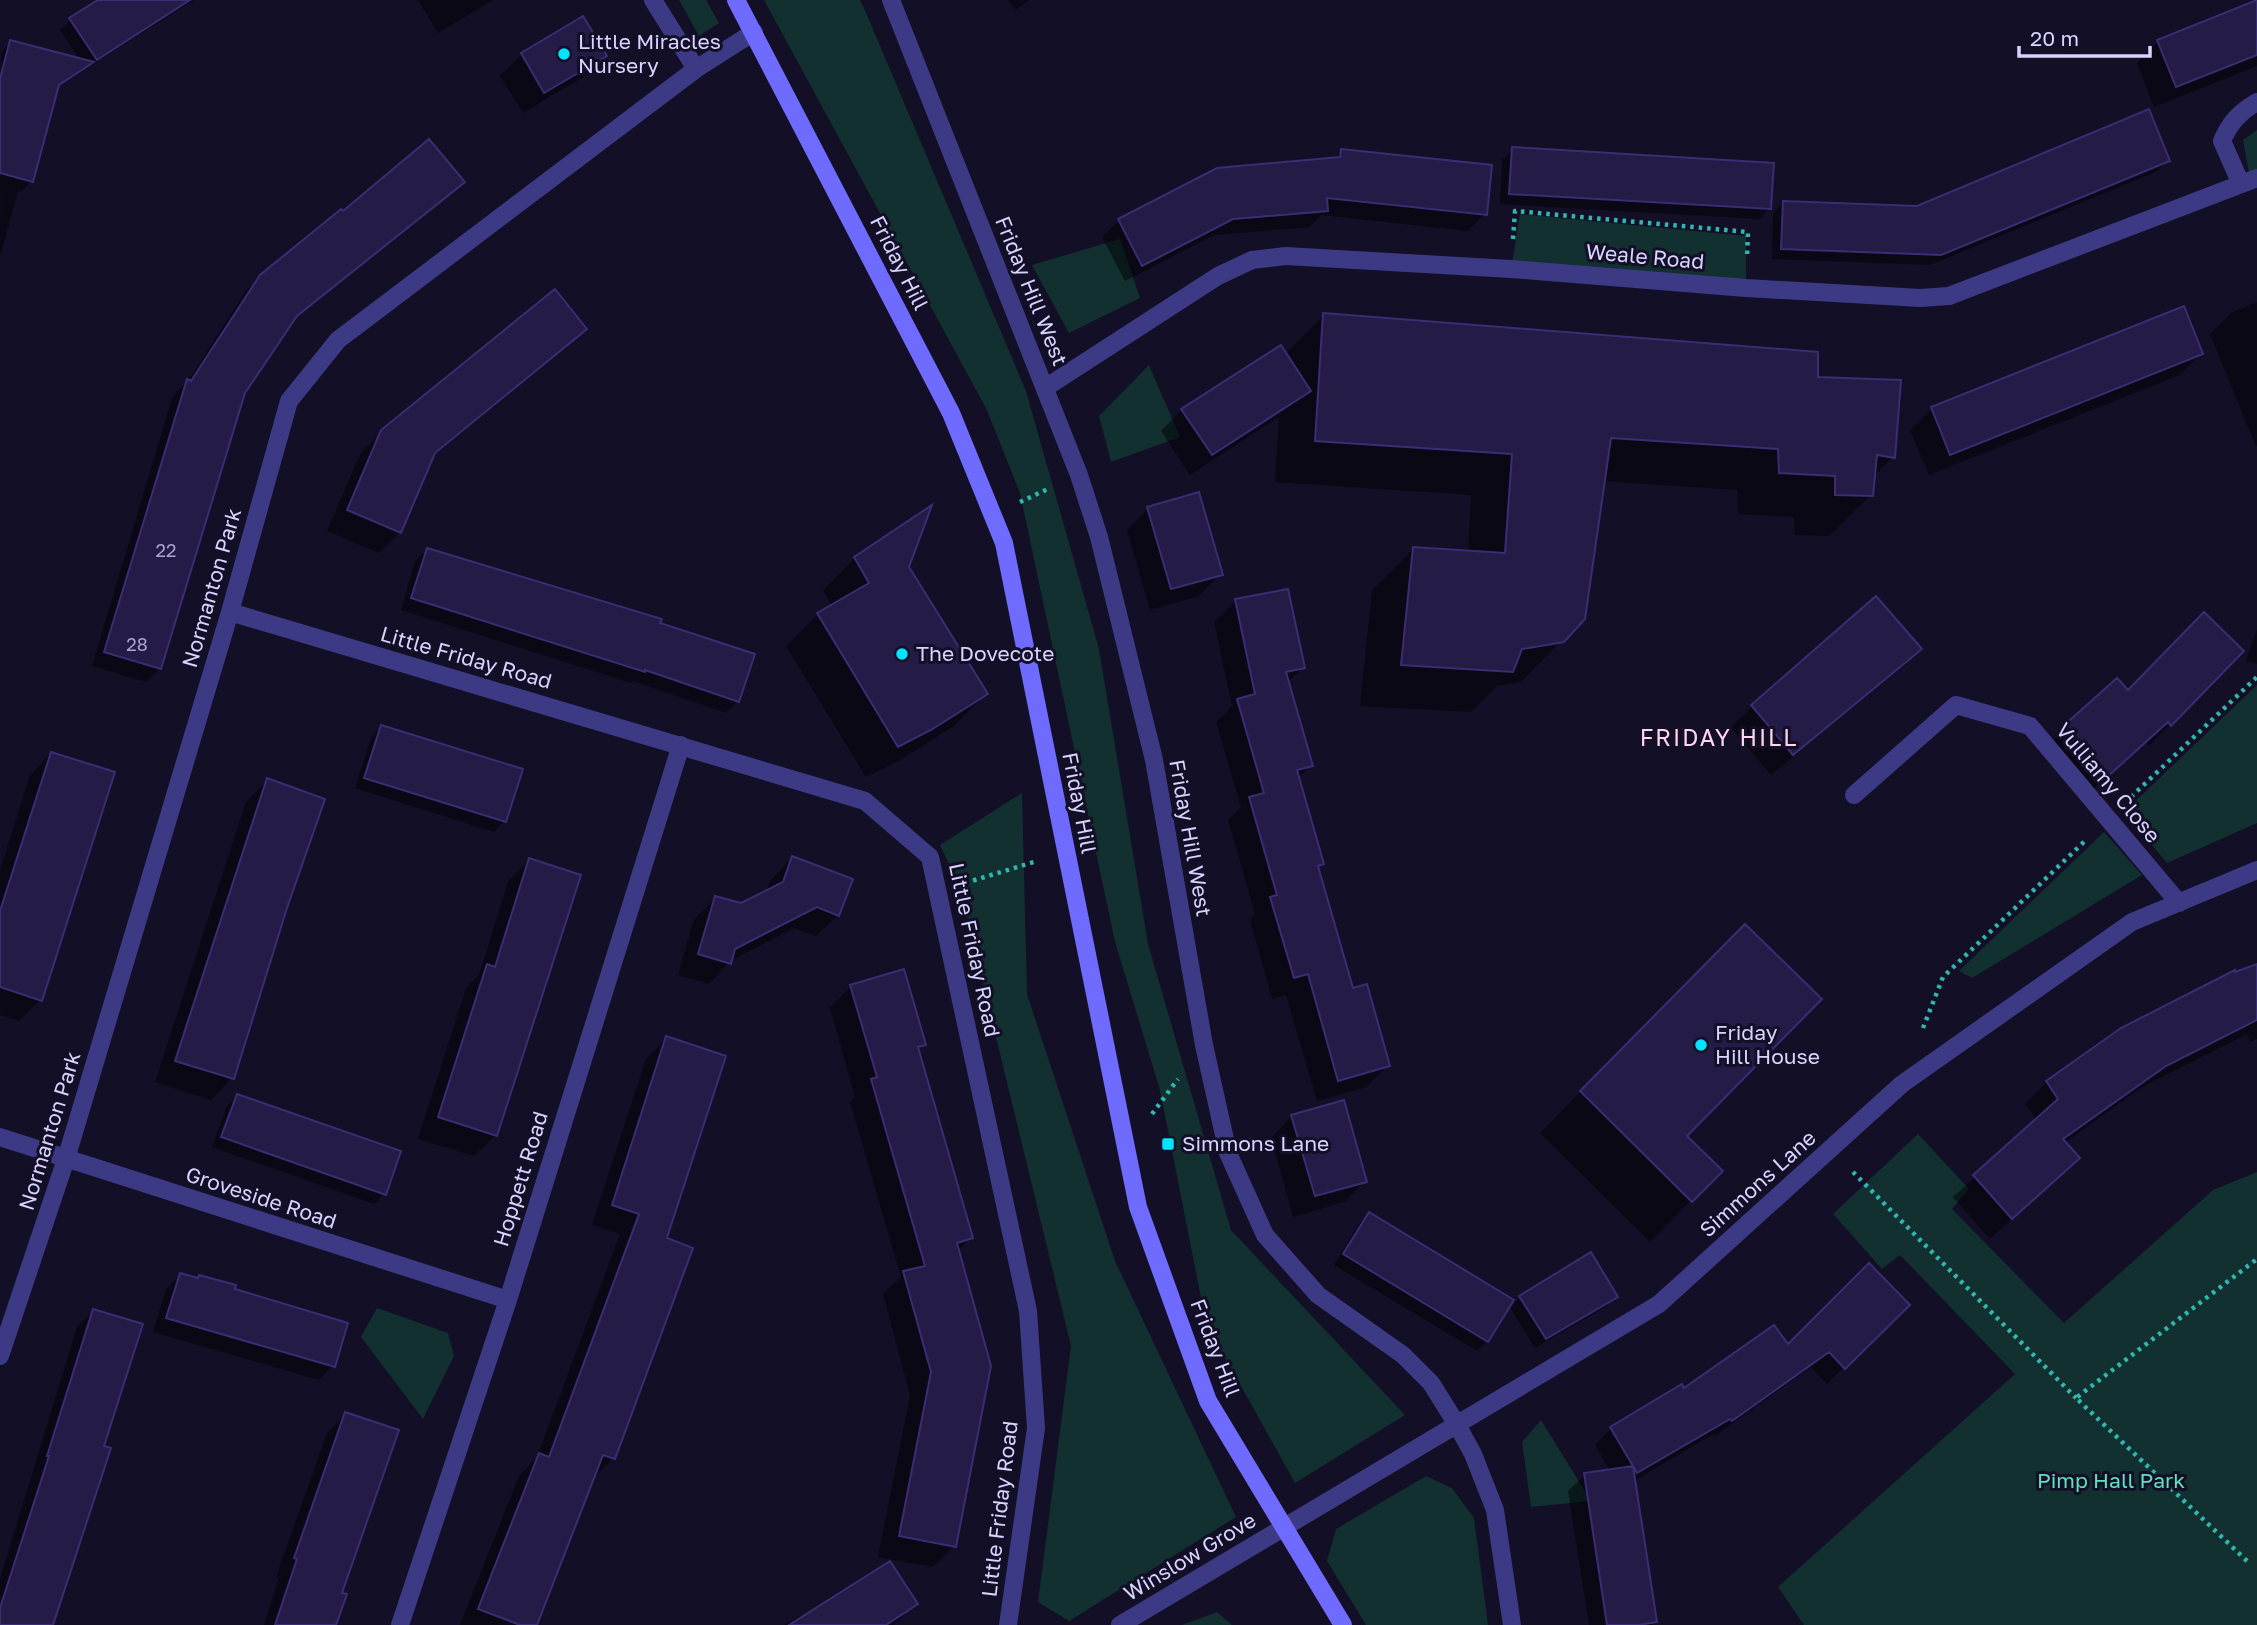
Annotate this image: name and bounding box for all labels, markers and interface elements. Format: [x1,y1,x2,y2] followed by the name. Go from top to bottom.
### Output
[2019,14,2150,58] scale bar
[2030,25,2079,51] text: 20 m
[578,28,721,78] place label: Little Miracles Nursery
[556,46,572,62] marker: Little Miracles Nursery
[865,211,935,314] street label: Friday Hill
[990,212,1074,369] street label: Friday Hill West
[1585,238,1705,274] street label: Weale Road
[176,505,246,670] street label: Normanton Park
[156,539,176,561] house number: 22
[377,620,555,694] street label: Little Friday Road
[126,633,148,655] house number: 28
[916,640,1054,666] place label: The Dovecote
[894,646,910,662] marker: The Dovecote
[2051,717,2167,848] street label: Vulliamy Close
[1640,723,1798,751] district label: FRIDAY HILL
[1057,750,1103,856] street label: Friday Hill
[1164,757,1218,918] street label: Friday Hill West
[944,860,1006,1039] street label: Little Friday Road
[1715,1019,1820,1069] place label: Friday Hill House
[1693,1037,1709,1053] marker: Friday Hill House
[13,1048,86,1213] street label: Normanton Park
[487,1108,553,1249] street label: Hoppett Road
[1694,1124,1821,1242] street label: Simmons Lane
[1182,1130,1329,1156] place label: Simmons Lane
[1160,1136,1176,1152] marker: Simmons Lane
[183,1160,340,1234] street label: Groveside Road
[1185,1295,1246,1400] street label: Friday Hill
[975,1419,1023,1598] street label: Little Friday Road
[2037,1467,2185,1493] park label: Pimp Hall Park
[1119,1507,1260,1606] street label: Winslow Grove

